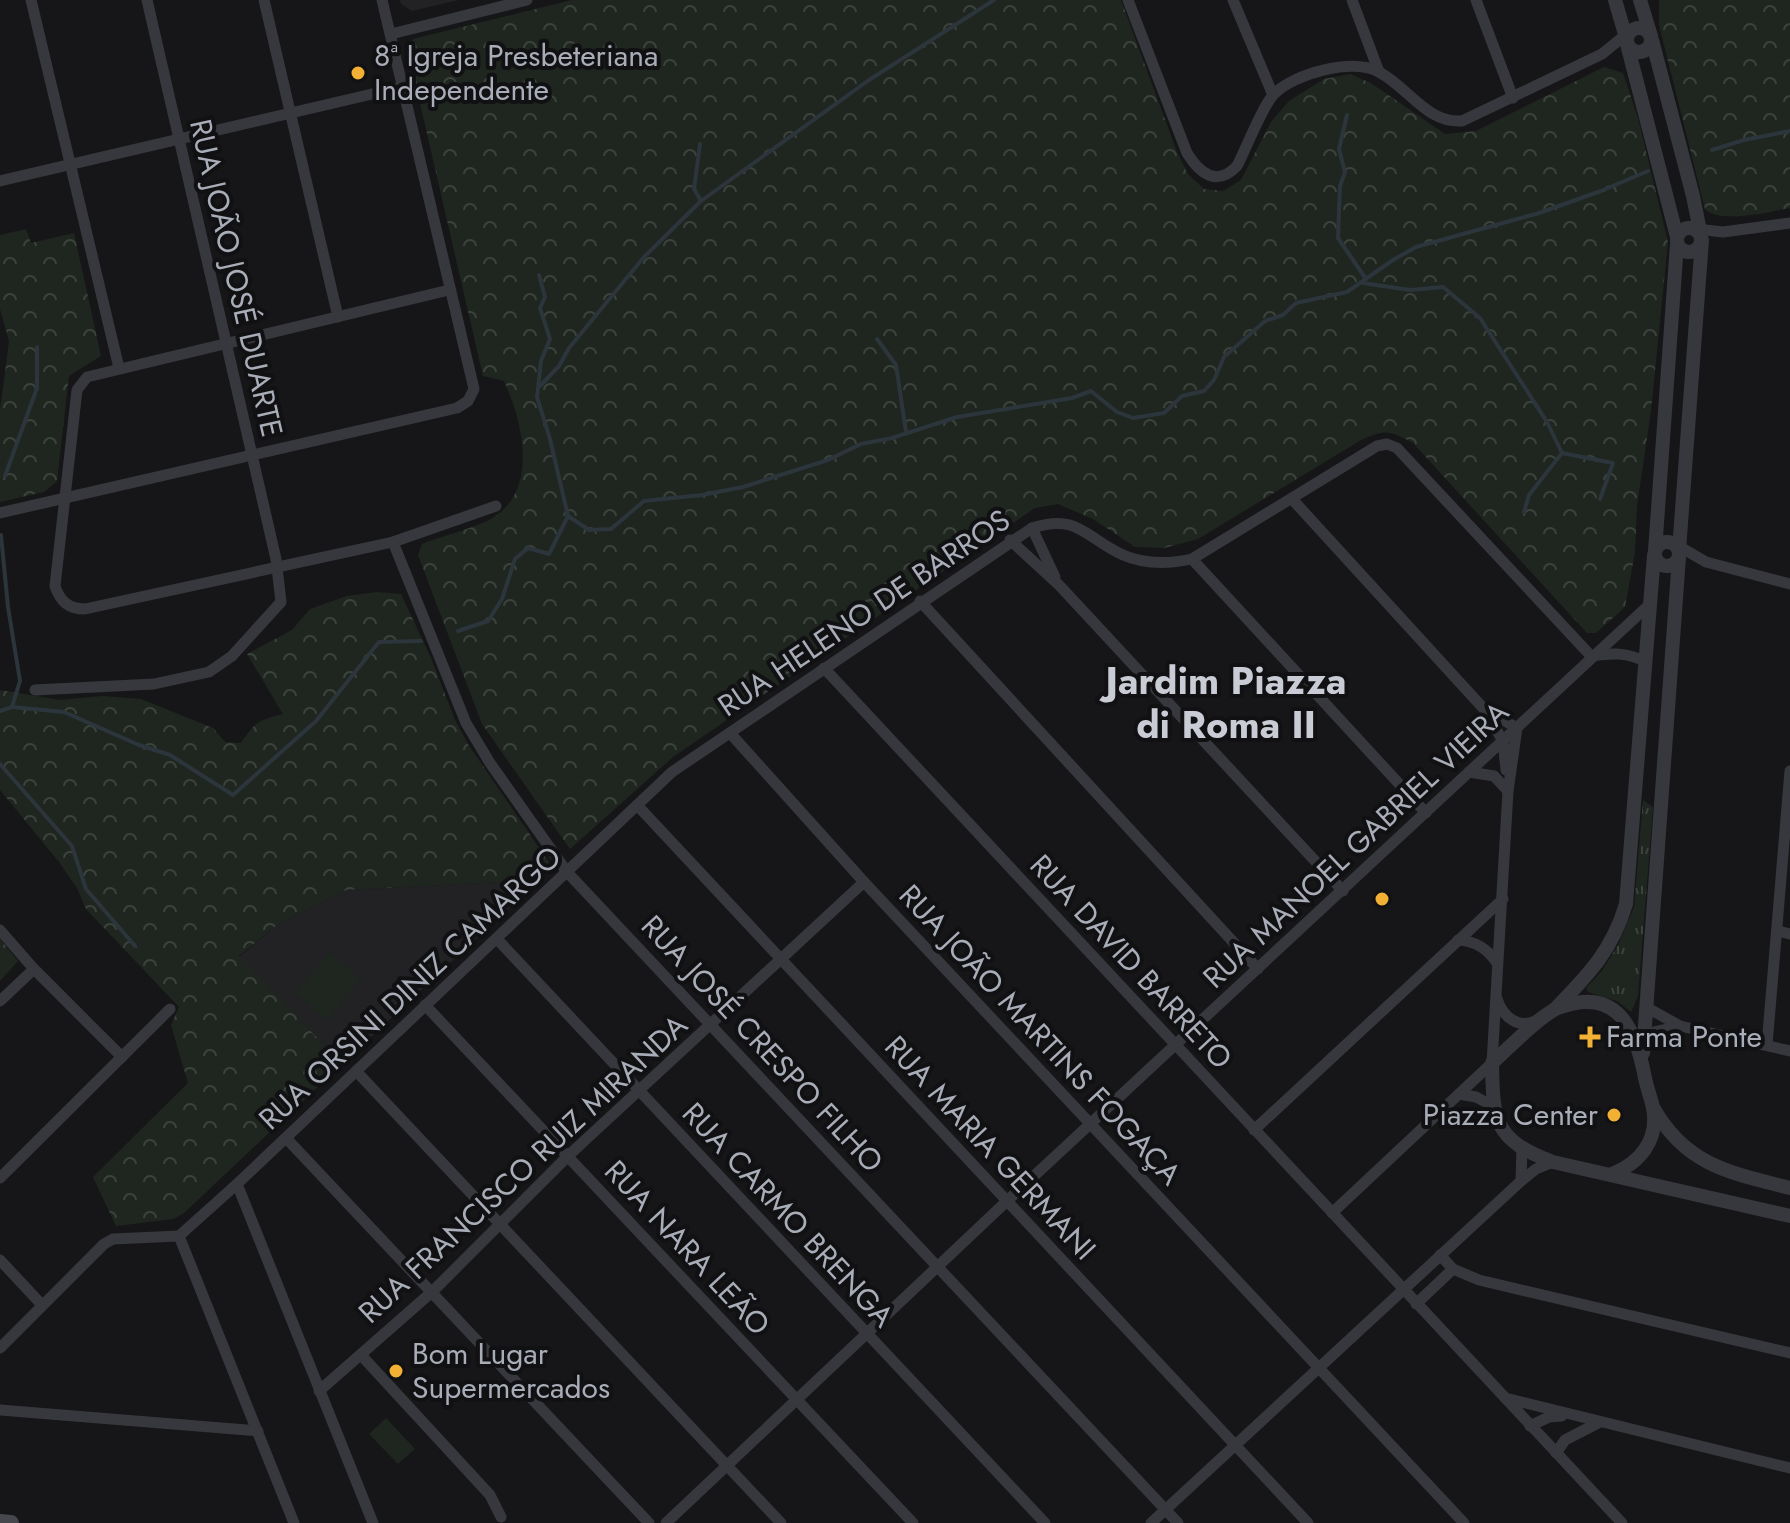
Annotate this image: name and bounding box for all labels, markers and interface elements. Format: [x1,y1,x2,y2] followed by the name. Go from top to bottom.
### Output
[374,34,658,111] place label: 8ª Igreja Presbeteriana Independente
[349,64,367,82] marker: 8ª Igreja Presbeteriana Independente
[179,115,294,441] street label: RUA JOÃO JOSÉ DUARTE
[709,499,1018,727] street label: RUA HELENO DE BARROS
[1098,653,1347,752] district label: Jardim Piazza di Roma II
[1193,691,1518,998] street label: RUA MANOEL GABRIEL VIEIRA
[249,836,570,1140] street label: RUA ORSINI DINIZ CAMARGO
[1020,845,1242,1079] street label: RUA DAVID BARRETO
[889,875,1192,1195] street label: RUA JOÃO MARTINS FOGAÇA
[1398,877,1426,920] place label: ㅤ
[1373,890,1391,908] marker: ㅤ
[632,906,893,1182] street label: RUA JOSÉ CRESPO FILHO
[349,1004,697,1333] street label: RUA FRANCISCO RUIZ MIRANDA
[1606,1015,1762,1058] place label: Farma Ponte
[875,1026,1106,1269] street label: RUA MARIA GERMANI
[1581,1028,1599,1046] marker: Farma Ponte
[673,1093,904,1337] street label: RUA CARMO BRENGA
[1423,1093,1599,1136] place label: Piazza Center
[1605,1106,1623,1124] marker: Piazza Center
[595,1150,780,1345] street label: RUA NARA LEÃO
[412,1332,610,1409] place label: Bom Lugar Supermercados
[387,1362,405,1380] marker: Bom Lugar Supermercados

